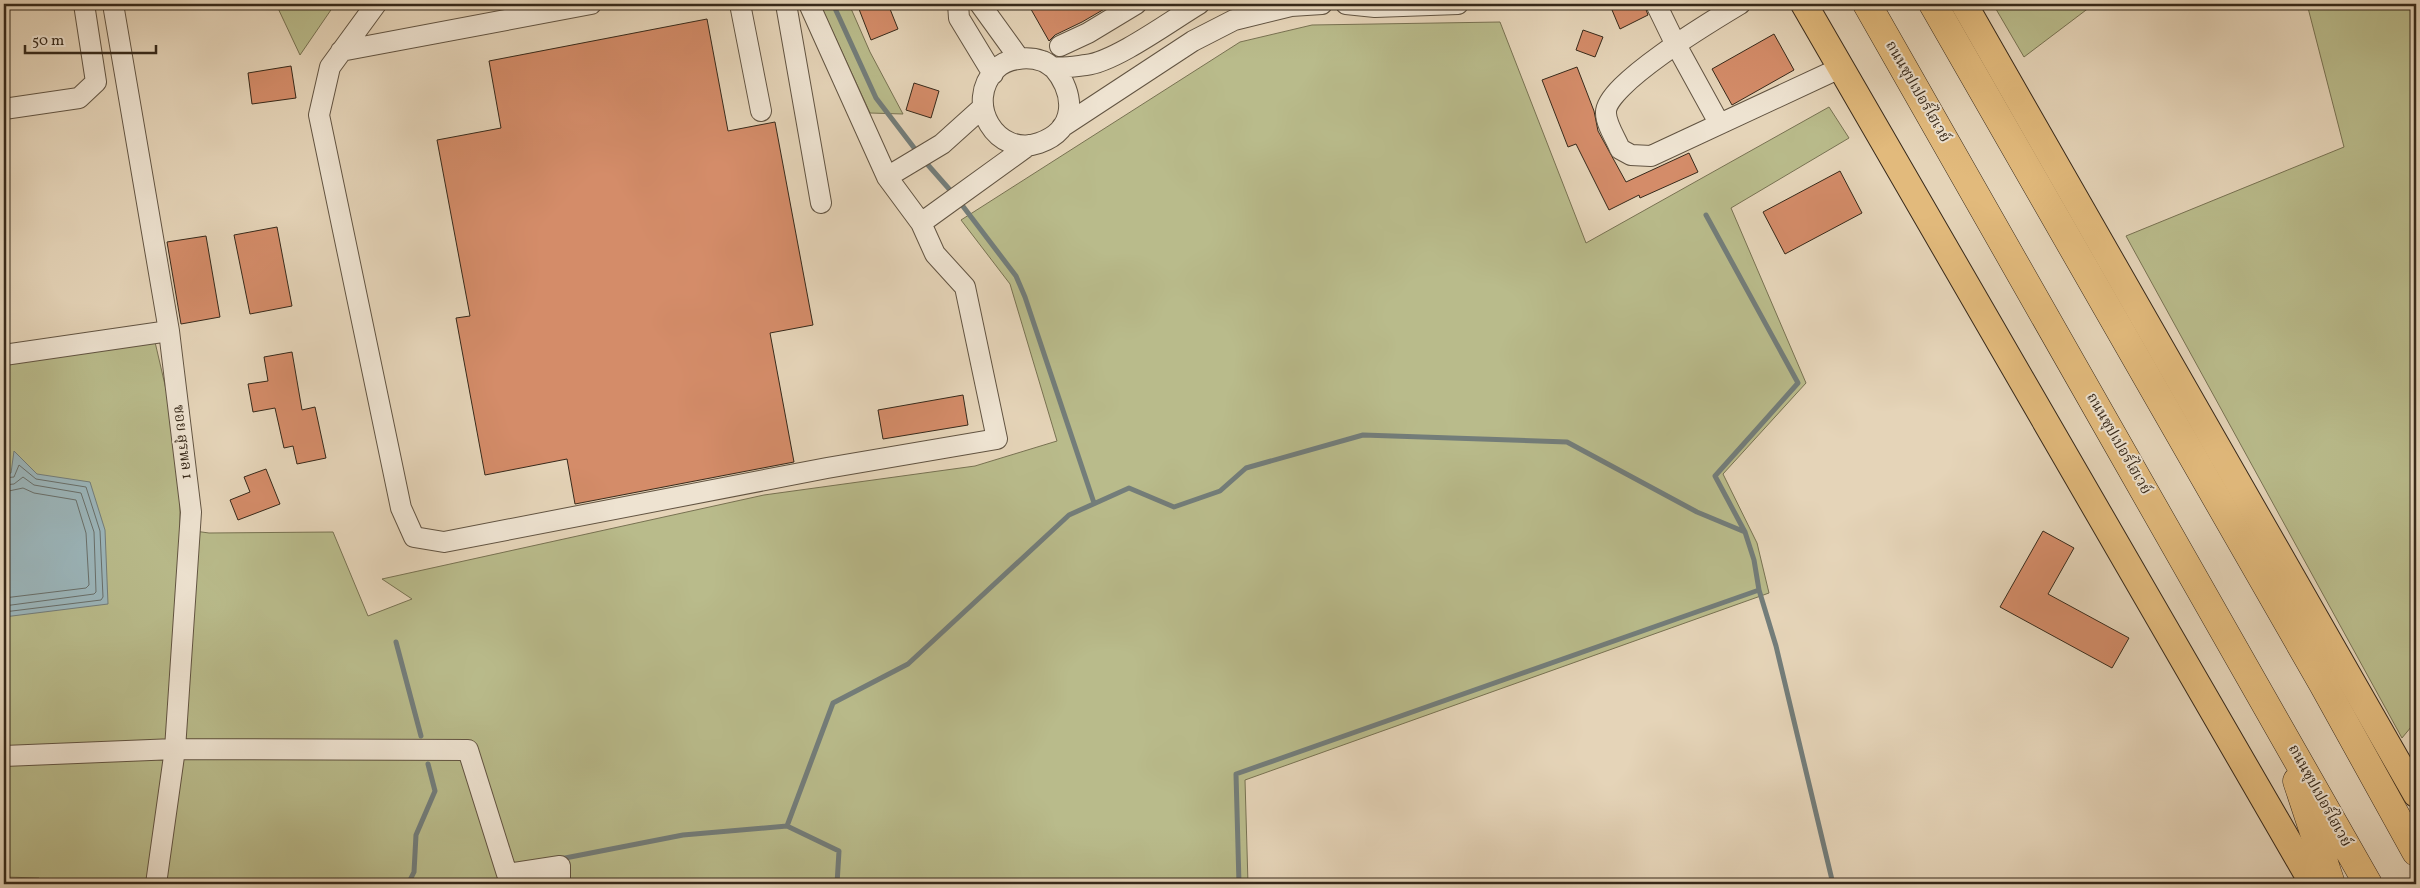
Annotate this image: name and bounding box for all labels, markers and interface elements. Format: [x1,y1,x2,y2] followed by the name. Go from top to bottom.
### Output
[25,22,156,54] scale bar
[32,31,64,52] text: 50 m
[1879,36,1956,147] street label: ถนนซุปเปอร์ไฮเวย์
[2080,388,2157,499] street label: ถนนซุปเปอร์ไฮเวย์
[167,403,197,481] street label: ซอย สุรพล 1
[2282,740,2358,851] street label: ถนนซุปเปอร์ไฮเวย์

